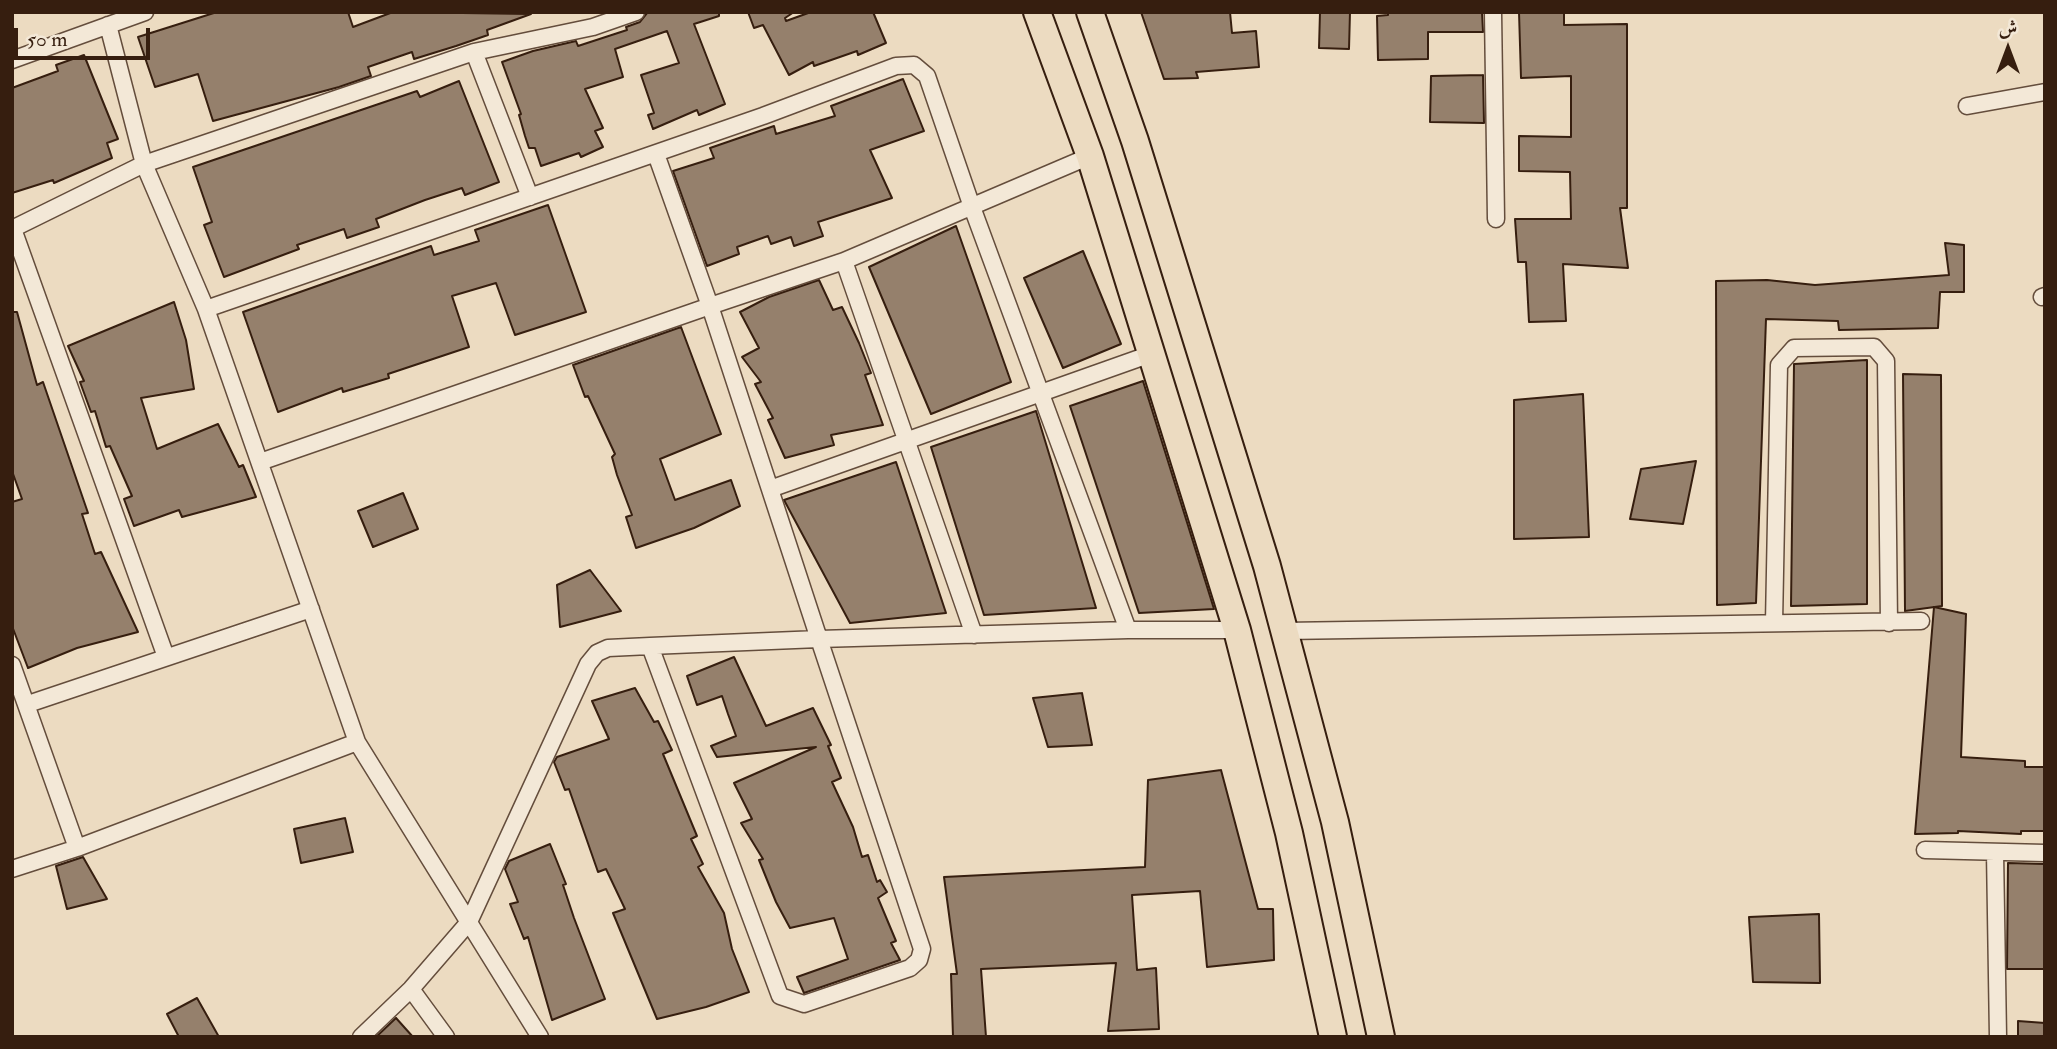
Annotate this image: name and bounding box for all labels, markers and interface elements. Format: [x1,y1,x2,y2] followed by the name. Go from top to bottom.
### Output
[18,14,154,58] scale bar
[1973,14,2043,84] north arrow
[1999,16,2017,40] text: ش
[27,26,68,53] text: 50 m

